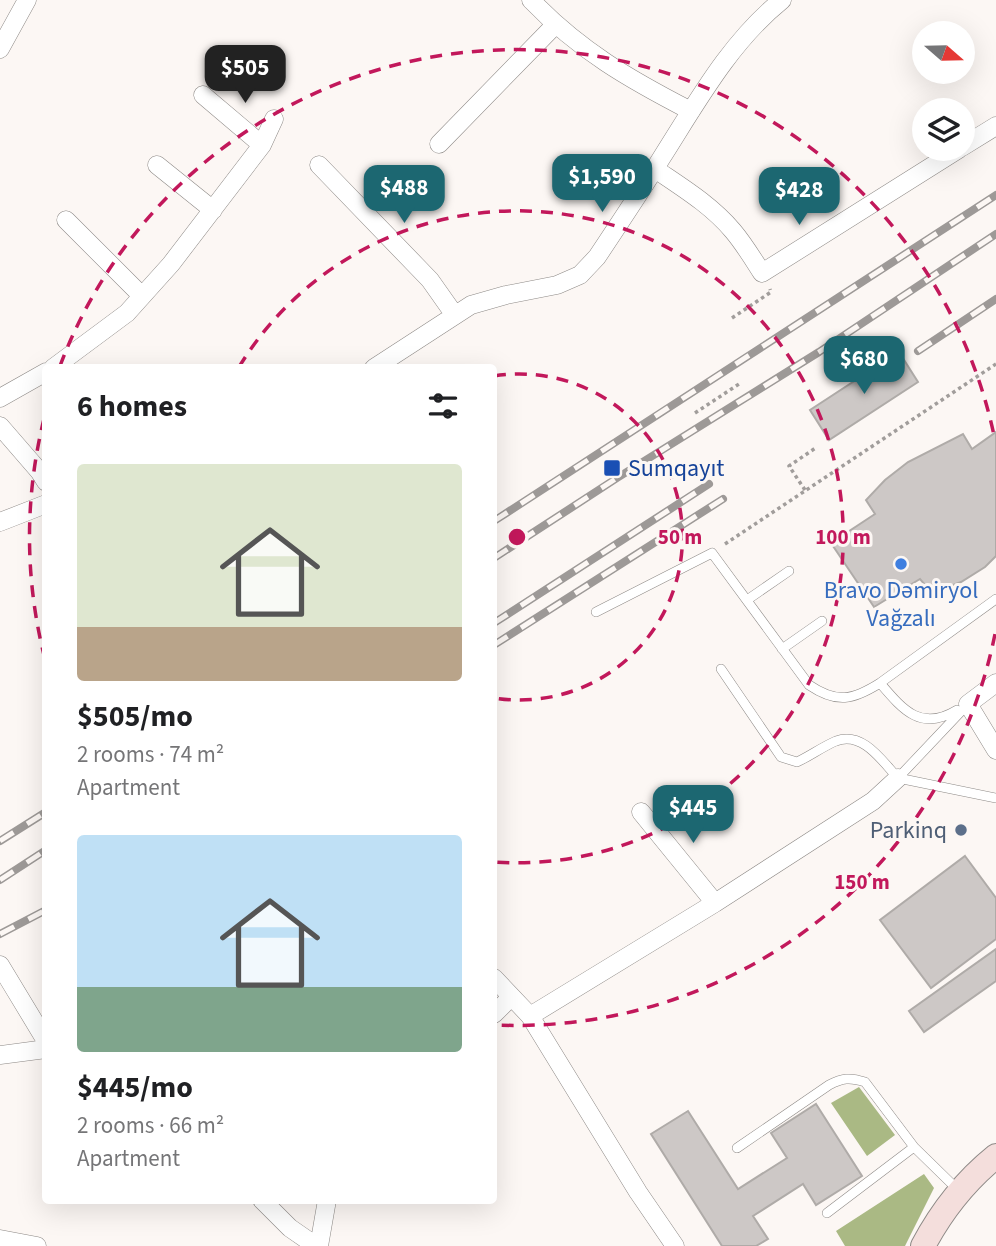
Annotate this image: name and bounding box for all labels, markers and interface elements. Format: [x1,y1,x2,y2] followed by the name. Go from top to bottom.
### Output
[912,21,975,84] north arrow
[912,21,975,161] map controls
[204,46,286,105] pin: $505
[221,51,269,84] text: $505
[912,98,975,161] button: layers
[545,154,659,214] pin: $1,590
[568,160,636,193] text: $1,590
[363,166,445,225] pin: $488
[758,168,840,227] pin: $428
[380,171,428,204] text: $488
[775,173,823,206] text: $428
[823,336,905,396] pin: $680
[840,342,888,375] text: $680
[77,385,187,428] text: 6 homes
[424,387,462,425] icon: filters
[628,451,724,486] place label: Sumqayıt
[602,458,622,478] marker: Sumqayıt
[207,509,333,635] icon: home
[658,522,702,552] text: 50 m
[815,522,871,552] text: 100 m
[505,525,529,549] centre of rings
[893,556,909,572] marker: Bravo Dəmiryol Vağzalı
[824,573,978,636] place label: Bravo Dəmiryol Vağzalı
[77,695,193,738] text: $505/mo
[77,738,224,771] text: 2 rooms · 74 m²
[77,771,180,804] text: Apartment
[652,786,734,845] pin: $445
[669,791,717,824] text: $445
[870,813,947,848] place label: Parkinq
[953,822,969,838] marker: Parkinq
[834,867,890,897] text: 150 m
[207,880,333,1006] icon: home
[77,1066,193,1109] text: $445/mo
[77,1109,224,1142] text: 2 rooms · 66 m²
[77,1142,180,1175] text: Apartment

